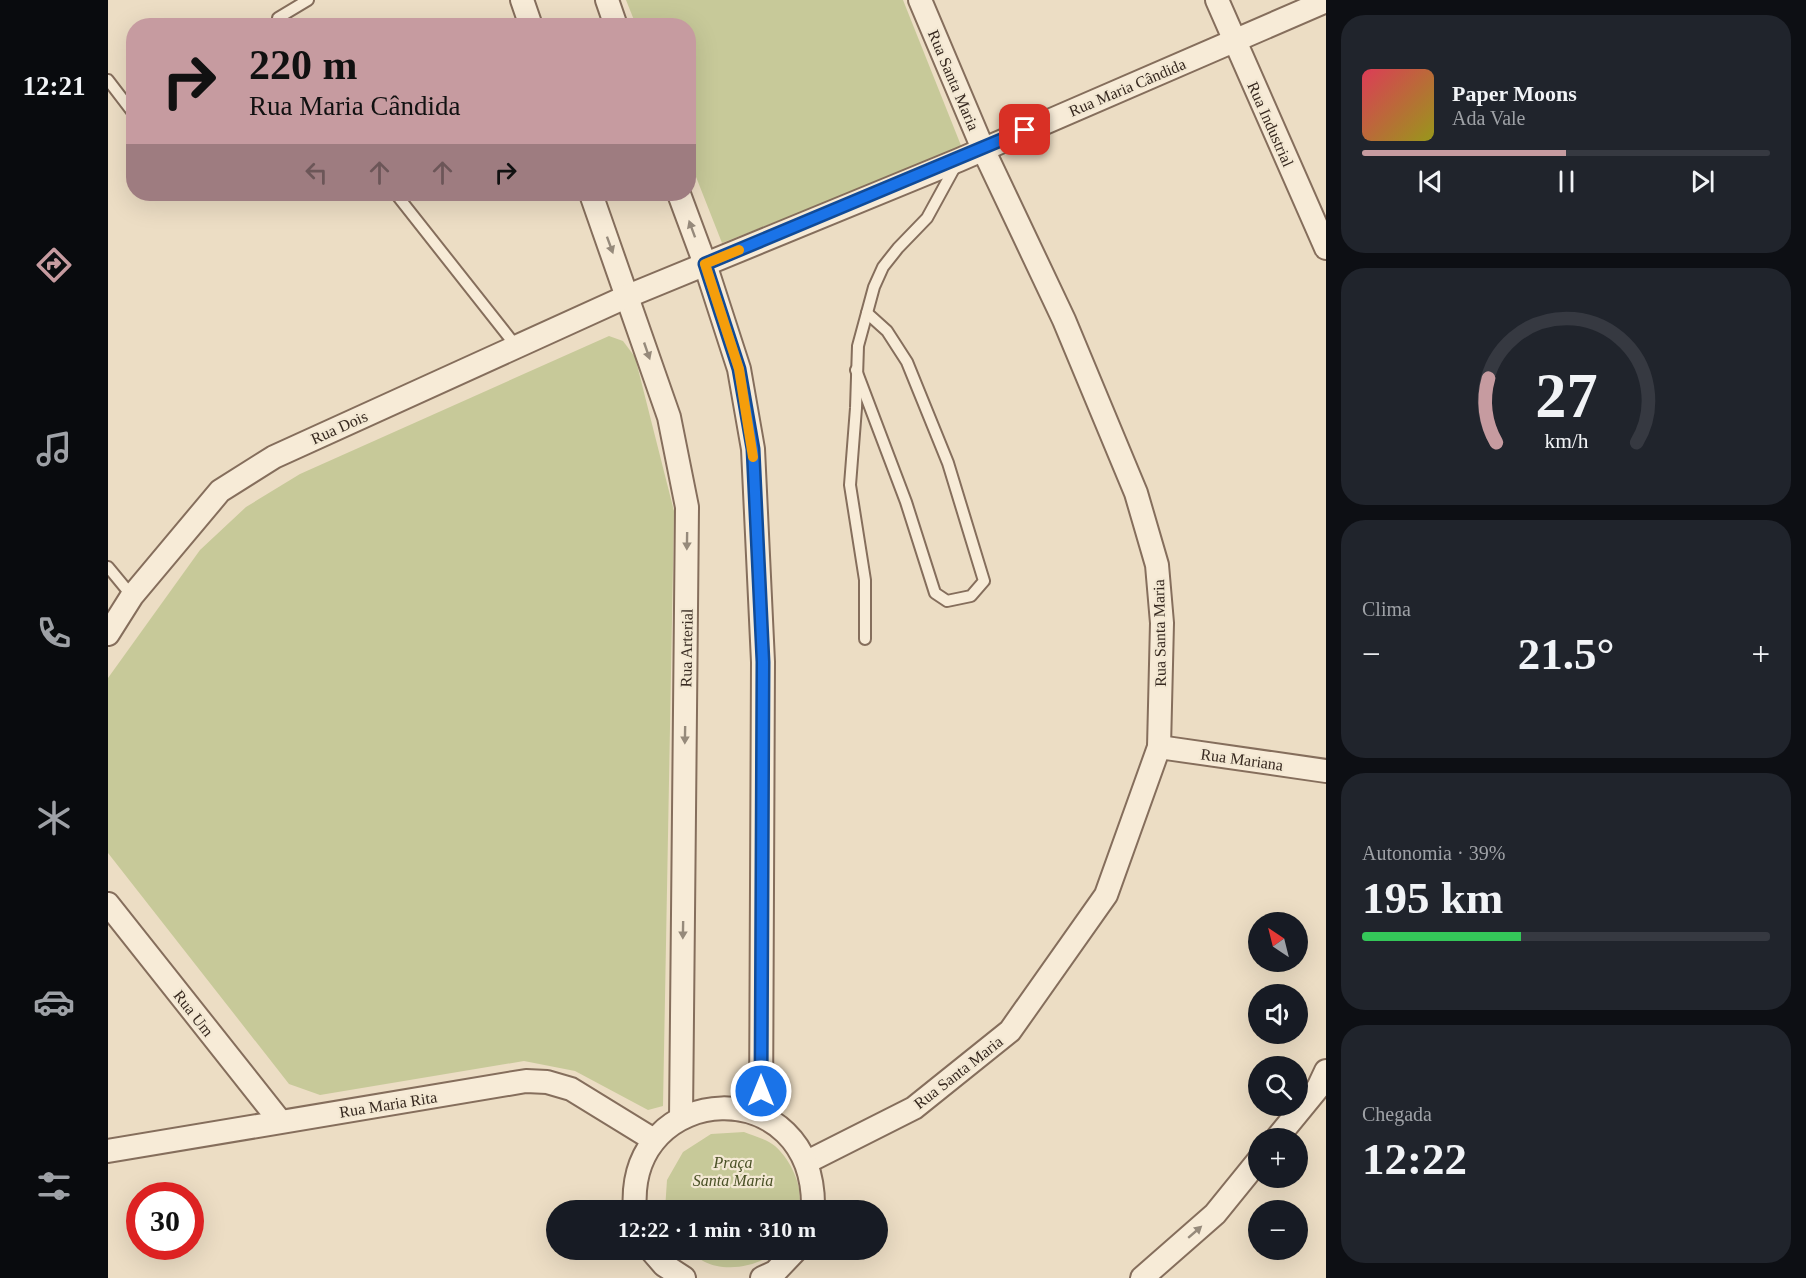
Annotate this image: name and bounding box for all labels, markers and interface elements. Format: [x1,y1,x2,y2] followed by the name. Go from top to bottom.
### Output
[925,27,982,133] street label: Rua Santa Maria
[150,42,228,120] icon: right
[249,42,358,88] text: 220 m
[1066,55,1188,120] street label: Rua Maria Cândida
[23,71,86,101] text: 12:21
[1244,79,1297,170] street label: Rua Industrial
[1452,81,1577,106] text: Paper Moons
[249,91,460,121] text: Rua Maria Cândida
[999,104,1050,155] pin
[1452,107,1526,129] text: Ada Vale
[1008,113,1041,146] icon: arrive
[300,156,333,189] icon: left
[363,156,396,189] icon: ahead
[426,156,459,189] icon: ahead
[489,156,522,189] icon: right
[1414,165,1447,198] icon: previous
[1550,165,1583,198] icon: pause
[1686,165,1719,198] icon: next
[687,220,696,238] one-way arrow
[605,236,615,254] one-way arrow
[33,244,75,286] icon: directions
[642,342,652,360] one-way arrow
[1535,362,1597,431] text: 27
[308,407,370,447] street label: Rua Dois
[33,428,75,470] icon: music
[1544,430,1588,454] text: km/h
[682,531,692,550] one-way arrow
[1150,579,1169,687] street label: Rua Santa Maria
[1362,598,1411,620] text: Clima
[677,608,696,687] street label: Rua Arterial
[33,612,75,654] icon: phone
[1518,629,1614,679] text: 21.5°
[1362,636,1381,672] text: −
[1751,636,1770,672] text: +
[680,726,690,745] one-way arrow
[1200,745,1284,774] street label: Rua Mariana
[33,797,75,839] icon: climate
[1362,842,1505,864] text: Autonomia · 39%
[1362,873,1503,923] text: 195 km
[1248,912,1308,972] north arrow
[1248,912,1308,1260] map controls
[678,921,688,940] one-way arrow
[33,981,75,1023] icon: car
[1248,984,1308,1044] button: sound
[170,987,217,1040] street label: Rua Um
[911,1033,1006,1112] street label: Rua Santa Maria
[1248,1056,1308,1116] button: search
[729,1059,793,1123] position arrow
[338,1088,438,1121] street label: Rua Maria Rita
[1362,1103,1432,1125] text: Chegada
[1248,1128,1308,1188] button: +
[1362,1134,1467,1184] text: 12:22
[693,1154,773,1189] park label: Praça Santa Maria
[33,1165,75,1207] icon: filters
[126,1182,204,1260] speed limit sign: 30
[1248,1200,1308,1260] button: −
[618,1217,816,1242] text: 12:22 · 1 min · 310 m
[1187,1226,1202,1239] one-way arrow

